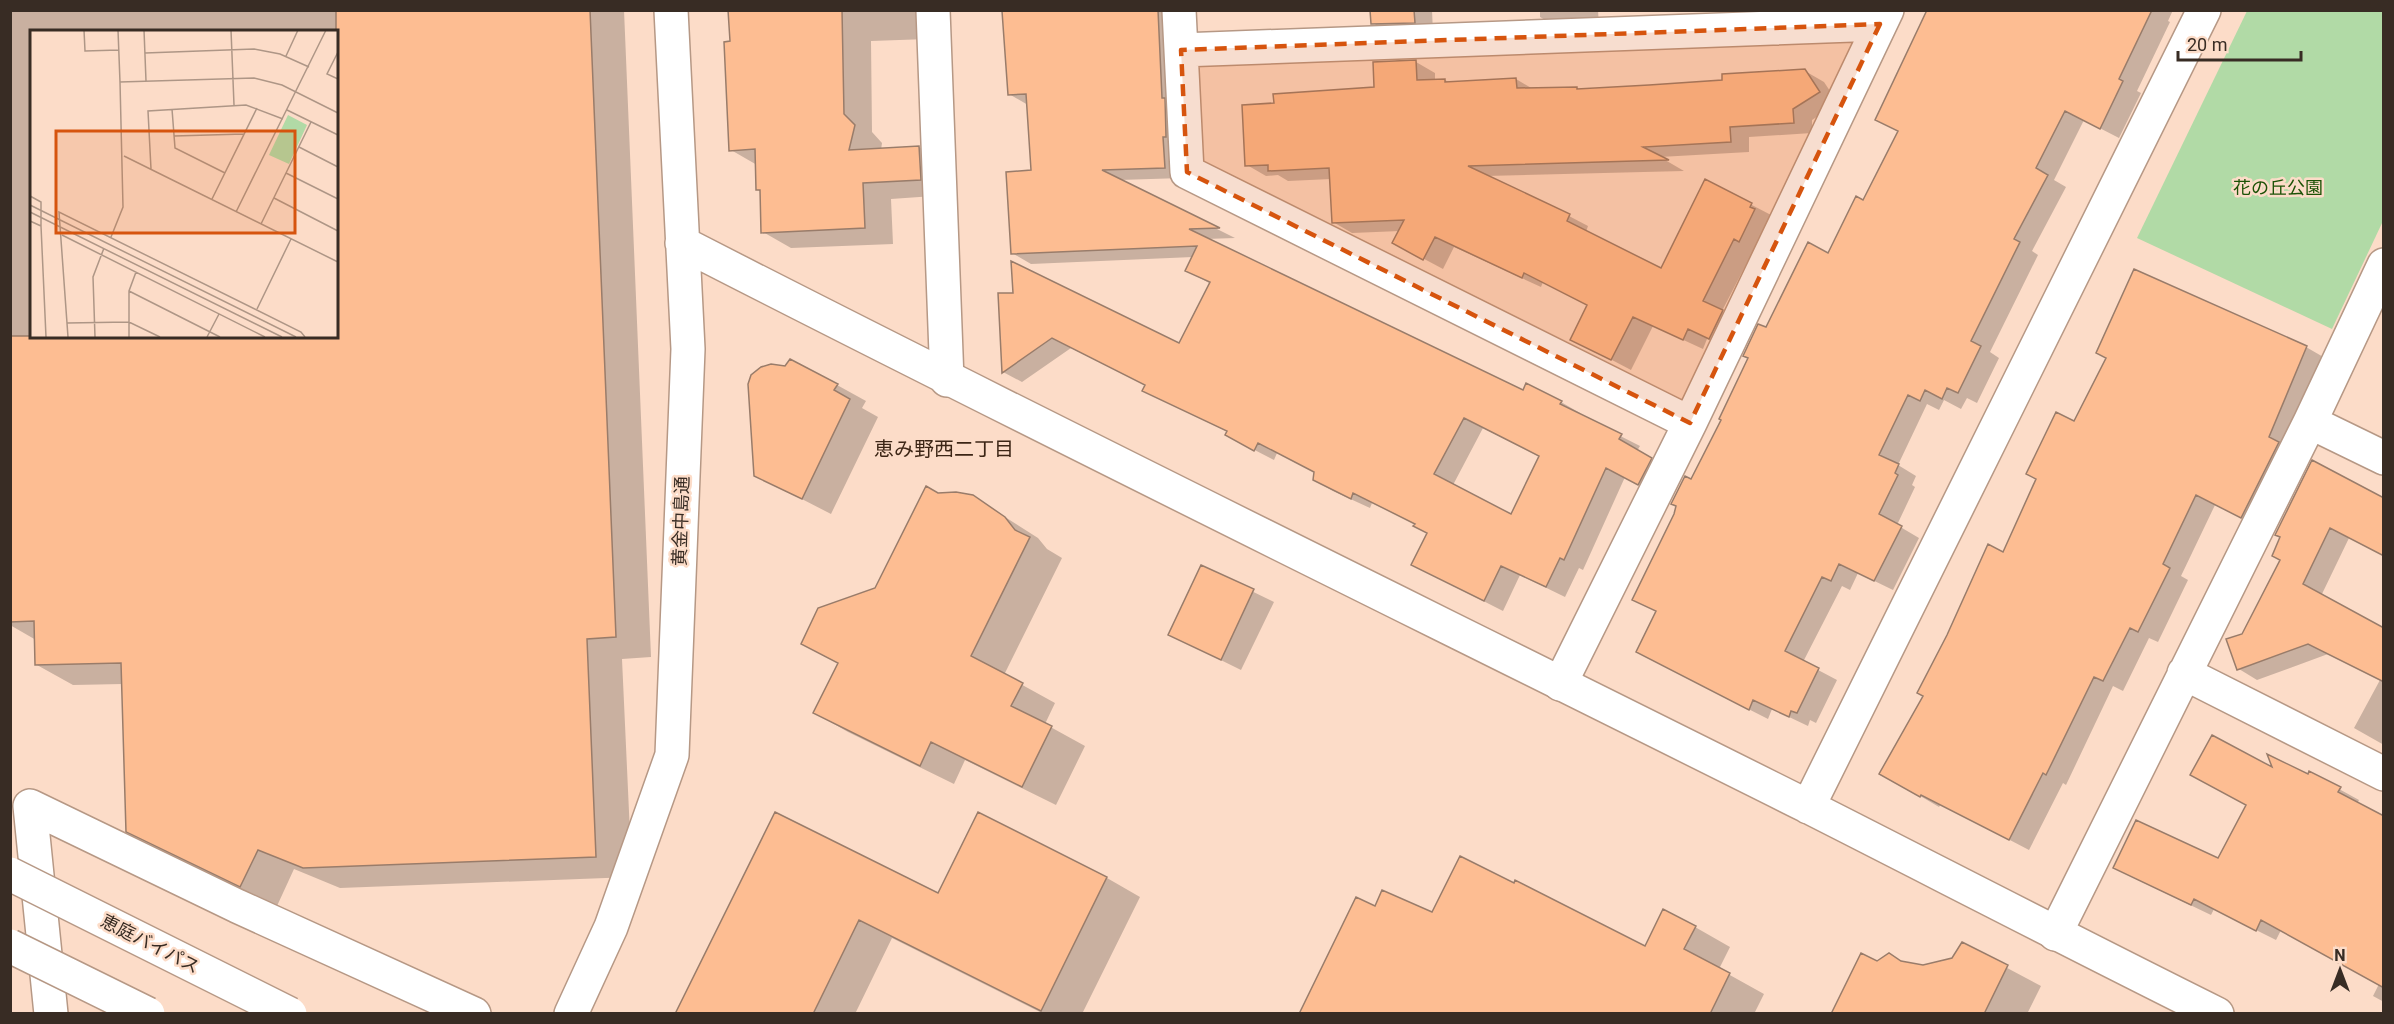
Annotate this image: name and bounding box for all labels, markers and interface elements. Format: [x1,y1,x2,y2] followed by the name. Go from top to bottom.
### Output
[2178,24,2301,62] scale bar
[30,30,338,338] inset map
[2187,34,2227,55] text: 20 m
[2233,177,2323,198] park label: 花の丘公園
[874,437,1014,461] district label: 恵み野西二丁目
[668,476,693,566] street label: 黄金中島通
[98,910,203,977] street label: 恵庭バイパス
[2310,940,2370,1000] north arrow
[2334,946,2346,965] text: N

